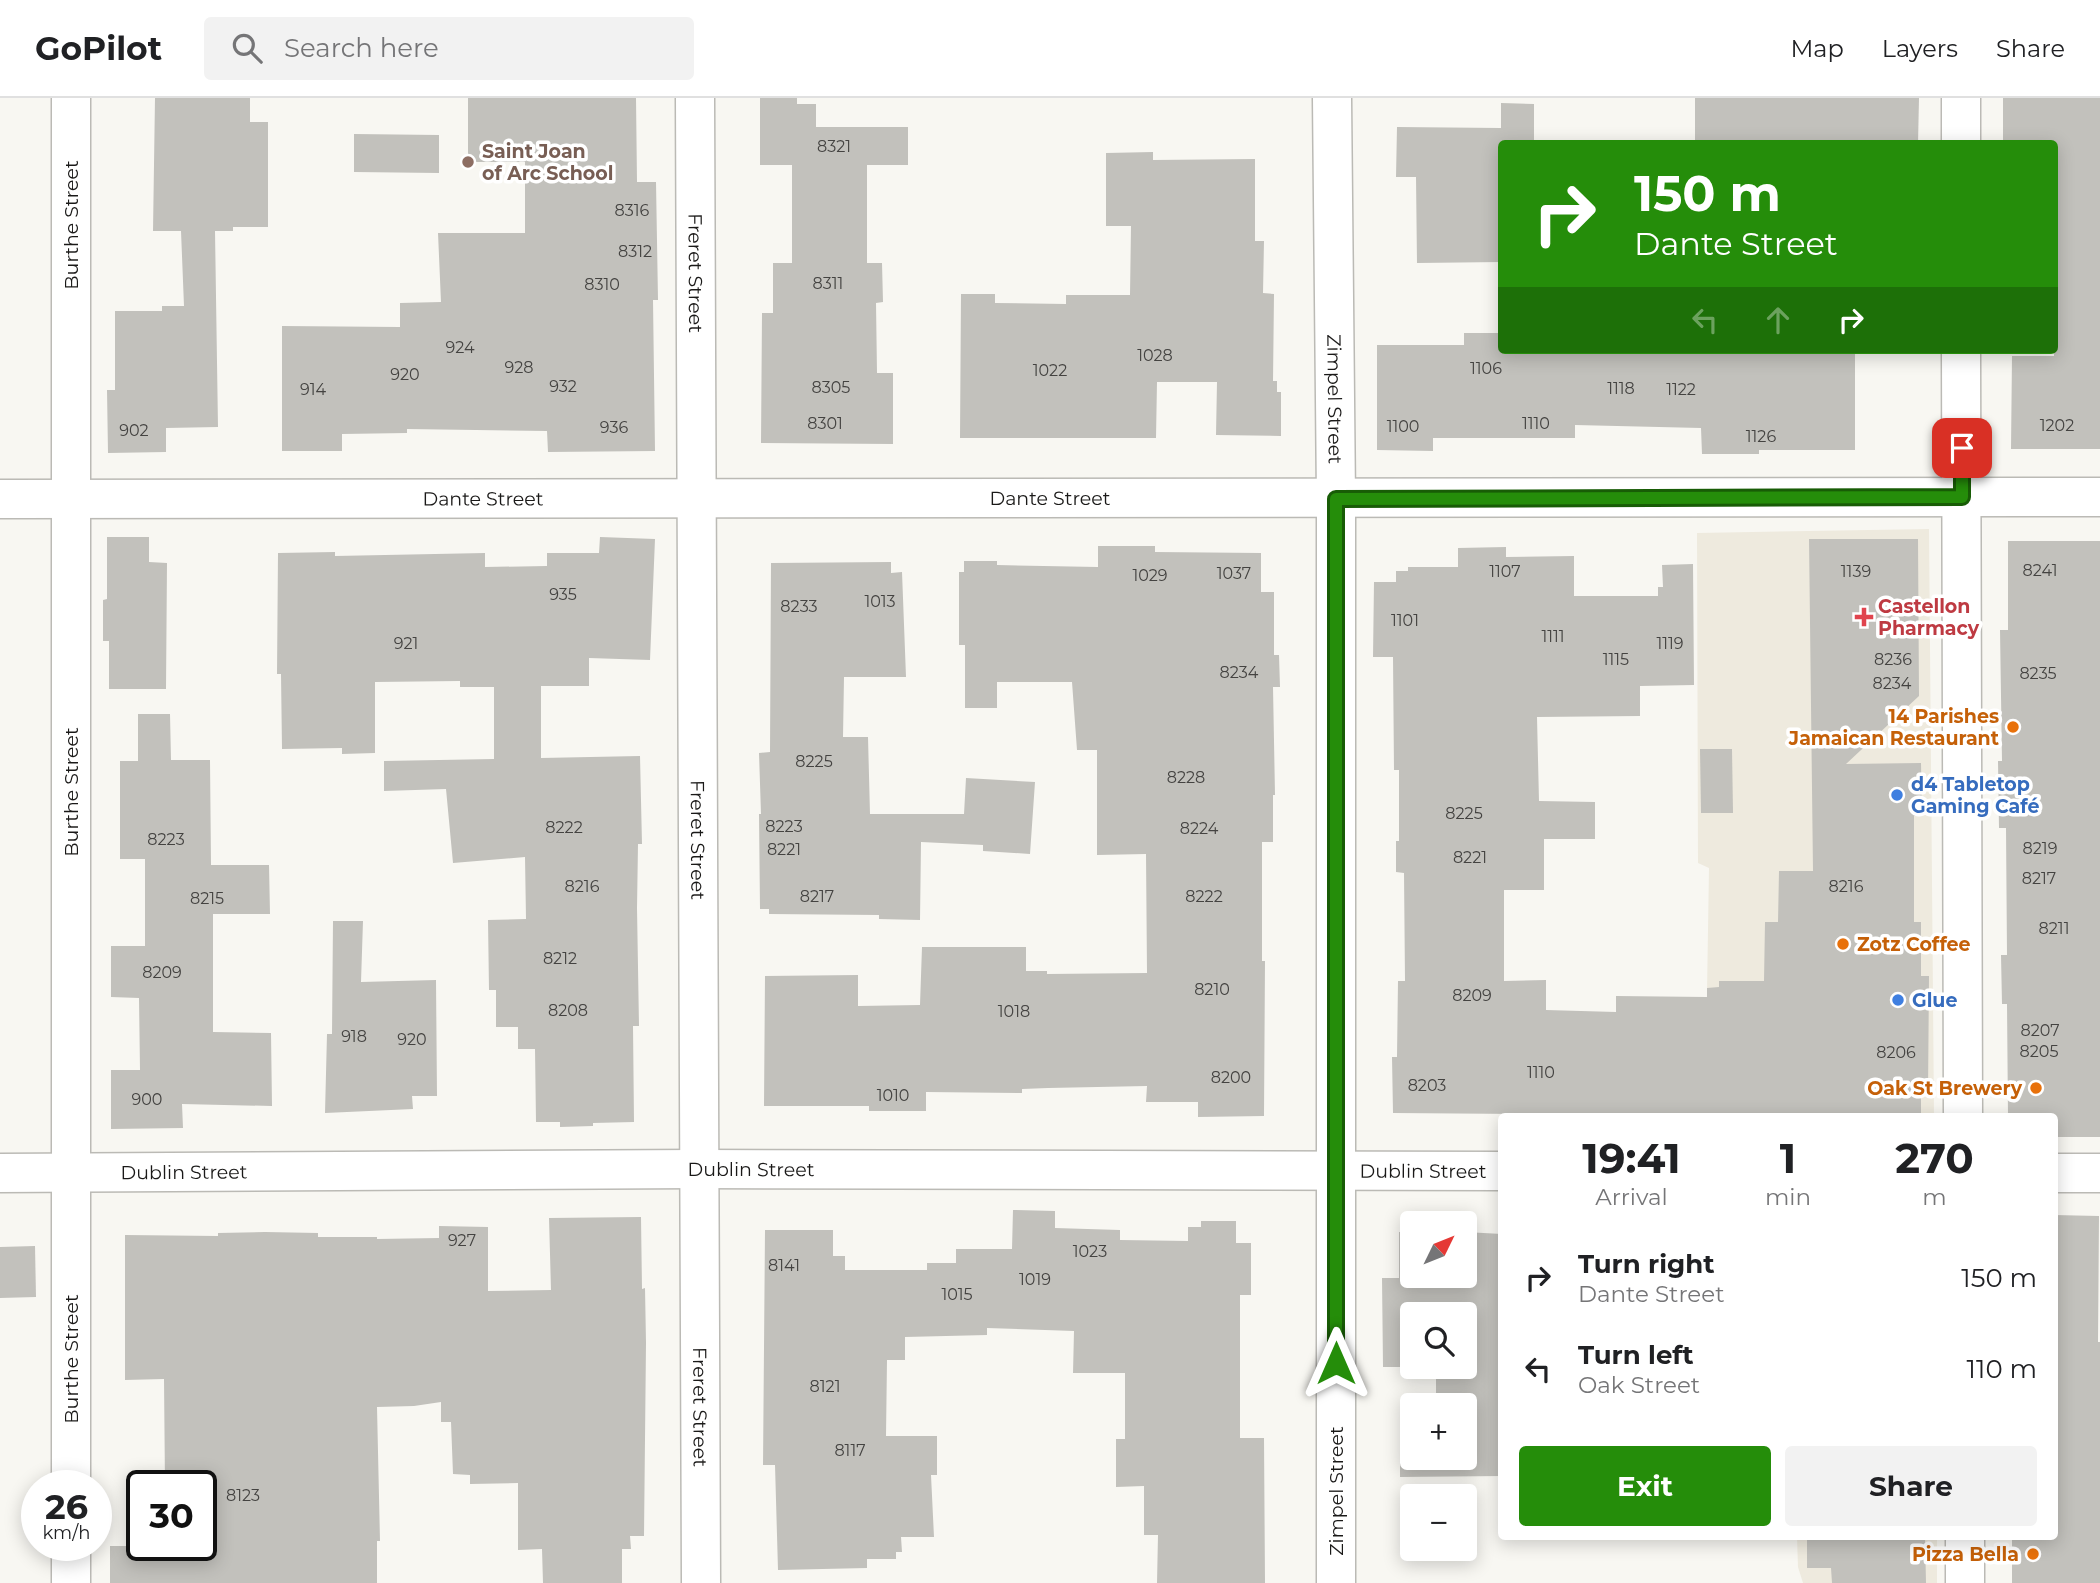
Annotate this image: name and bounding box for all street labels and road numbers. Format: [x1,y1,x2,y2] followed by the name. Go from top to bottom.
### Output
[60,160,83,290] street label: Burthe Street
[683,213,707,333] street label: Freret Street
[1322,334,1347,464] street label: Zimpel Street
[422,487,544,511] street label: Dante Street
[989,487,1111,510] street label: Dante Street
[60,727,83,857] street label: Burthe Street
[686,780,709,900] street label: Freret Street
[687,1158,815,1181] street label: Dublin Street
[1359,1160,1487,1183] street label: Dublin Street
[120,1161,248,1184] street label: Dublin Street
[60,1294,83,1424] street label: Burthe Street
[688,1347,712,1467] street label: Freret Street
[1325,1426,1348,1556] street label: Zimpel Street

